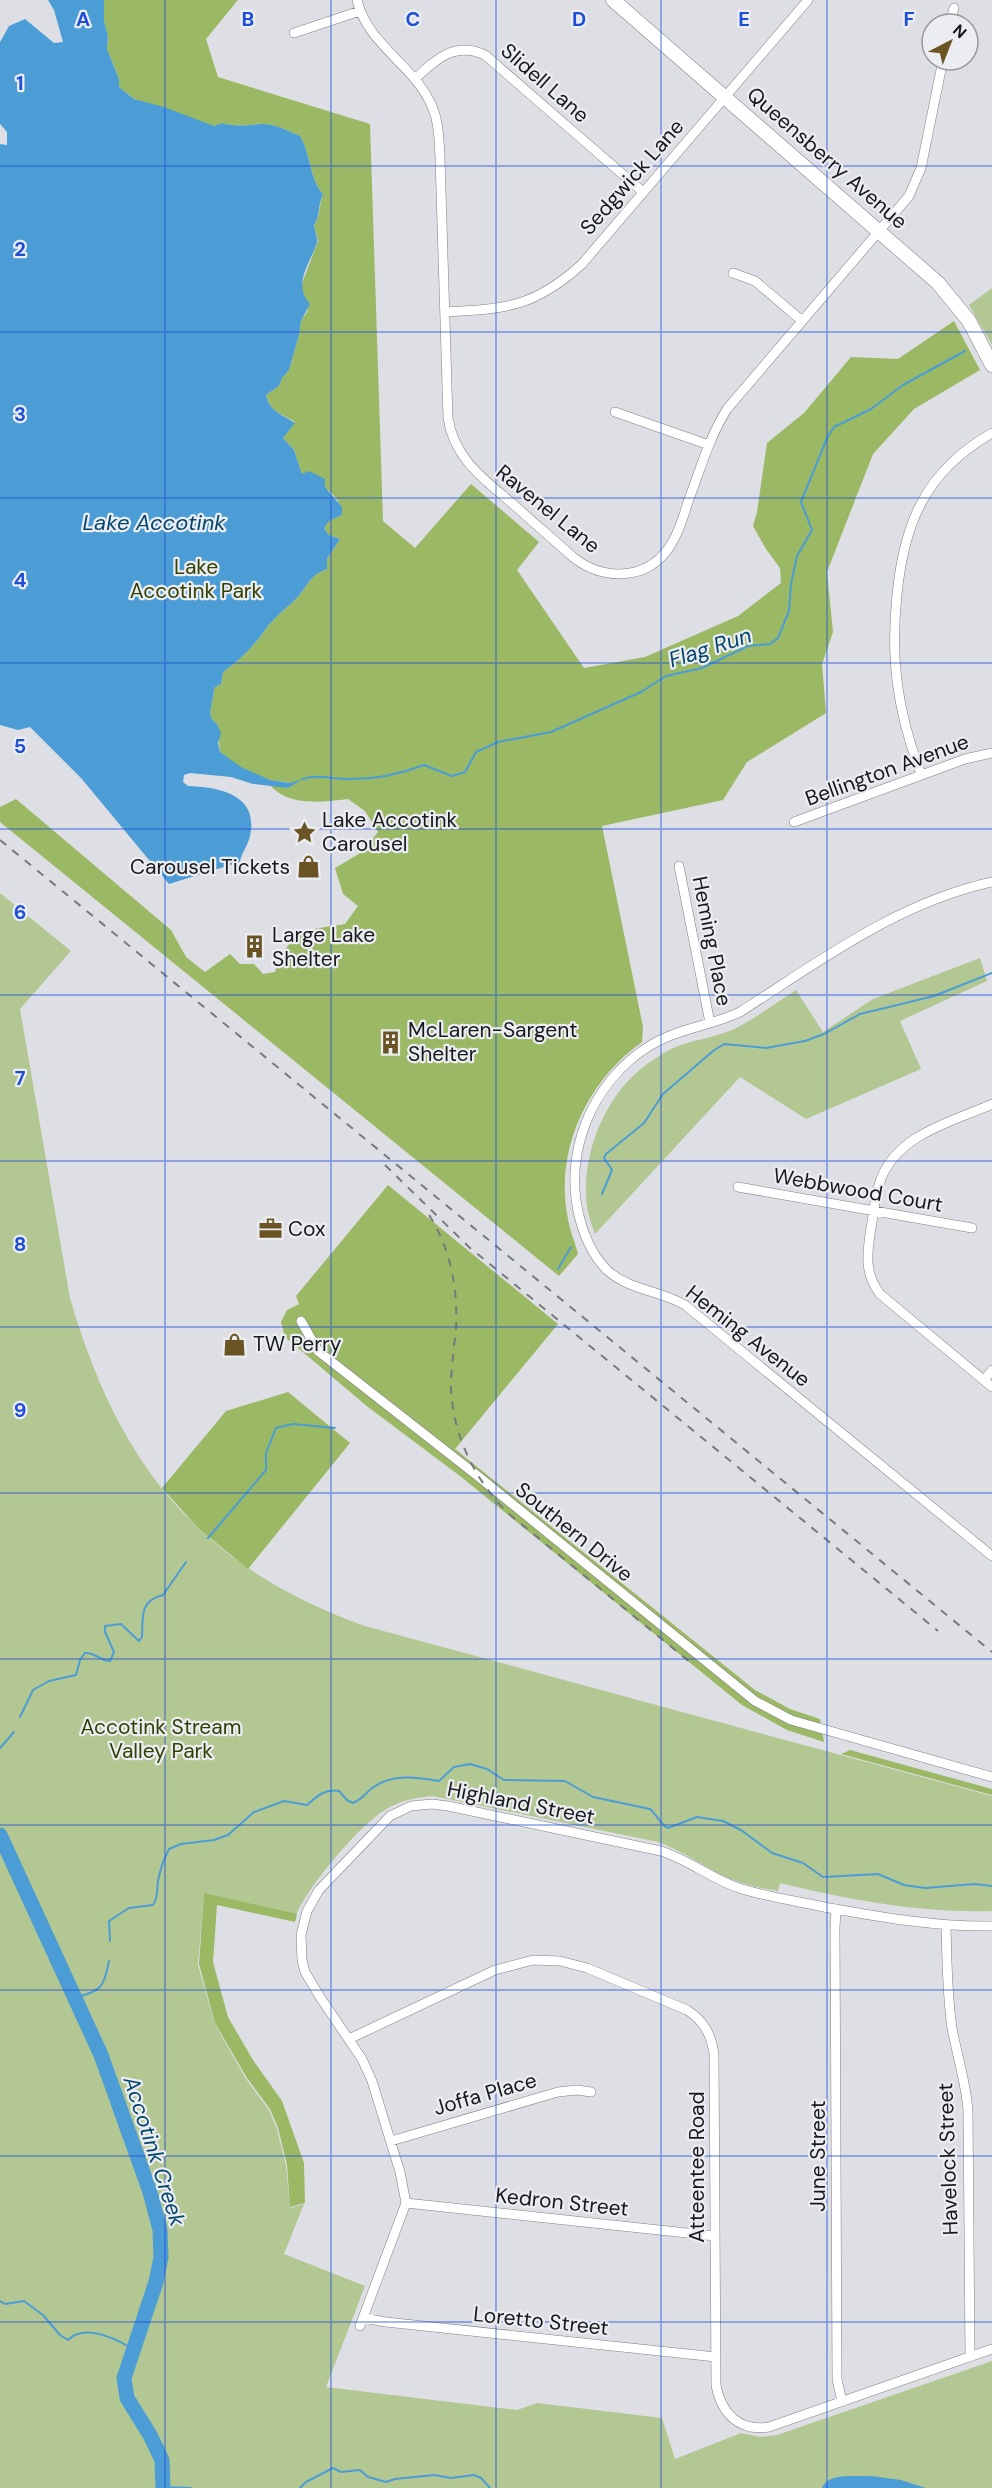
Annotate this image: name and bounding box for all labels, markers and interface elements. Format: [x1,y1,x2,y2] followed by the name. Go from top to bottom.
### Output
[76,6,90,32] text: A
[242,6,254,32] text: B
[406,6,420,32] text: C
[572,6,586,32] text: D
[738,6,750,32] text: E
[903,6,915,32] text: F
[920,12,980,72] north arrow
[948,20,971,43] text: N
[495,37,595,129] street label: Slidell Lane
[16,70,24,96] text: 1
[741,81,913,236] street label: Queensberry Avenue
[574,113,690,241] street label: Sedgwick Lane
[14,236,26,262] text: 2
[14,401,26,427] text: 3
[490,458,606,560] street label: Ravenel Lane
[82,508,226,537] water label: Lake Accotink
[130,553,263,605] park label: Lake Accotink Park
[14,567,27,593] text: 4
[665,620,755,674] water label: Flag Run
[801,727,973,813] street label: Bellington Avenue
[14,733,26,759] text: 5
[322,806,458,858] place label: Lake Accotink Carousel
[291,819,317,845] place icon: Lake Accotink Carousel
[130,853,290,881] place label: Carousel Tickets
[295,854,321,880] shop icon: Carousel Tickets
[686,874,738,1008] street label: Heming Place
[14,899,26,925] text: 6
[272,921,375,973] place label: Large Lake Shelter
[241,934,267,960] building icon: Large Lake Shelter
[408,1016,578,1068] place label: McLaren-Sargent Shelter
[377,1029,403,1055] building icon: McLaren-Sargent Shelter
[15,1065,26,1091] text: 7
[771,1161,945,1219] street label: Webbwood Court
[288,1215,326,1243] place label: Cox
[257,1216,283,1242] office icon: Cox
[14,1231,26,1257] text: 8
[680,1279,816,1393] street label: Heming Avenue
[253,1330,342,1358] place label: TW Perry
[222,1331,248,1357] shop icon: TW Perry
[14,1397,26,1423] text: 9
[509,1476,639,1588] street label: Southern Drive
[81,1713,241,1765] park label: Accotink Stream Valley Park
[445,1775,597,1831] street label: Highland Street
[430,2066,540,2122] street label: Joffa Place
[116,2071,193,2231] water label: Accotink Creek
[931,2082,965,2236] street label: Havelock Street
[683,2091,711,2243] street label: Atteentee Road
[804,2100,832,2212] street label: June Street
[494,2181,630,2223] street label: Kedron Street
[472,2300,610,2342] street label: Loretto Street

